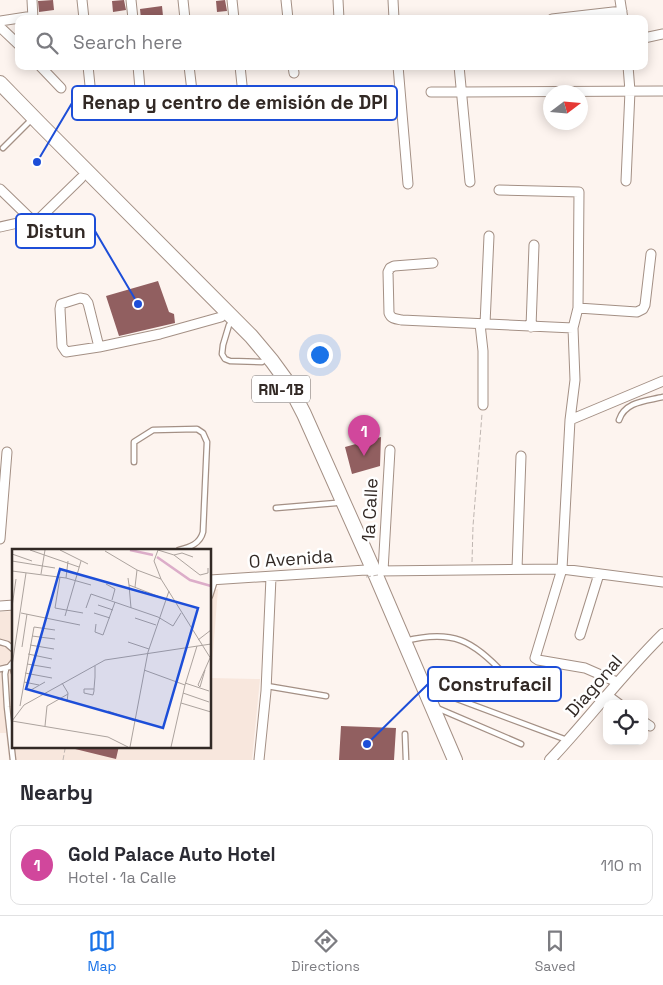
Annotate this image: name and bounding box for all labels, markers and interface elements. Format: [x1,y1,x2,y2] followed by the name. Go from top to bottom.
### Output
[15,15,648,70] search box
[33,29,61,57] icon: search
[73,30,183,55] text: Search here
[543,85,588,130] north arrow
[72,86,397,120] callout: Renap y centro de emisión de DPI
[82,90,388,115] text: Renap y centro de emisión de DPI
[16,214,95,248] callout: Distun
[26,219,86,244] text: Distun
[307,342,333,368] your location
[252,376,310,402] road number: RN-1B
[348,415,380,456] pin: 1
[356,477,383,542] street label: 1a Calle
[248,544,334,573] street label: 0 Avenida
[12,549,211,748] inset map
[560,650,627,721] street label: Diagonal
[428,667,561,701] callout: Construfacil
[438,672,552,697] text: Construfacil
[603,700,648,745] map controls
[603,700,648,745] button: locate
[20,779,93,806] text: Nearby
[68,842,276,867] text: Gold Palace Auto Hotel
[33,855,41,876] text: 1
[600,855,642,876] text: 110 m
[68,867,177,888] text: Hotel · 1a Calle
[87,927,117,975] tab: Map
[291,927,360,975] tab: Directions
[535,927,576,975] tab: Saved

